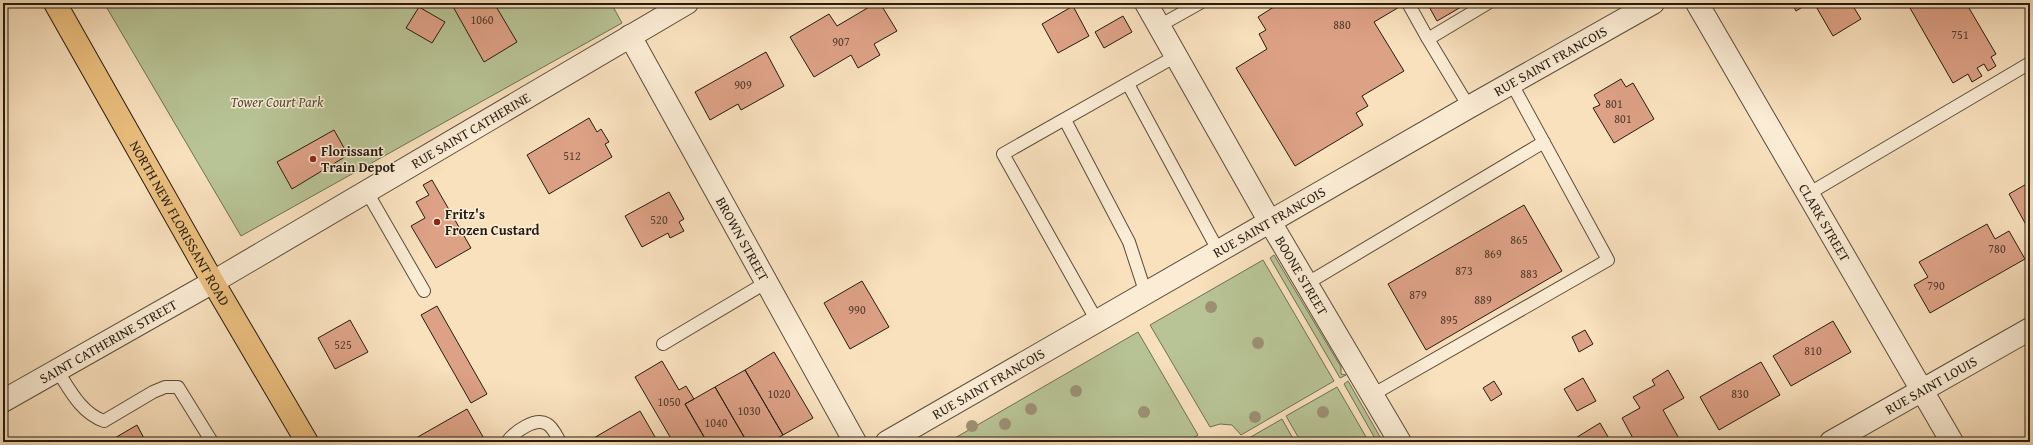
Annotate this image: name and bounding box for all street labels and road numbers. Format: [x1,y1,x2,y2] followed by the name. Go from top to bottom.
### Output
[1490,21,1611,101] street label: RUE SAINT FRANCOIS
[407,87,534,173] street label: RUE SAINT CATHERINE
[125,137,235,309] street label: NORTH NEW FLORISSANT ROAD
[1794,180,1855,265] street label: CLARK STREET
[1209,182,1329,262] street label: RUE SAINT FRANCOIS
[711,193,774,285] street label: BROWN STREET
[1270,232,1333,319] street label: BOONE STREET
[36,294,181,388] street label: SAINT CATHERINE STREET
[928,343,1049,424] street label: RUE SAINT FRANCOIS
[1881,351,1981,419] street label: RUE SAINT LOUIS

